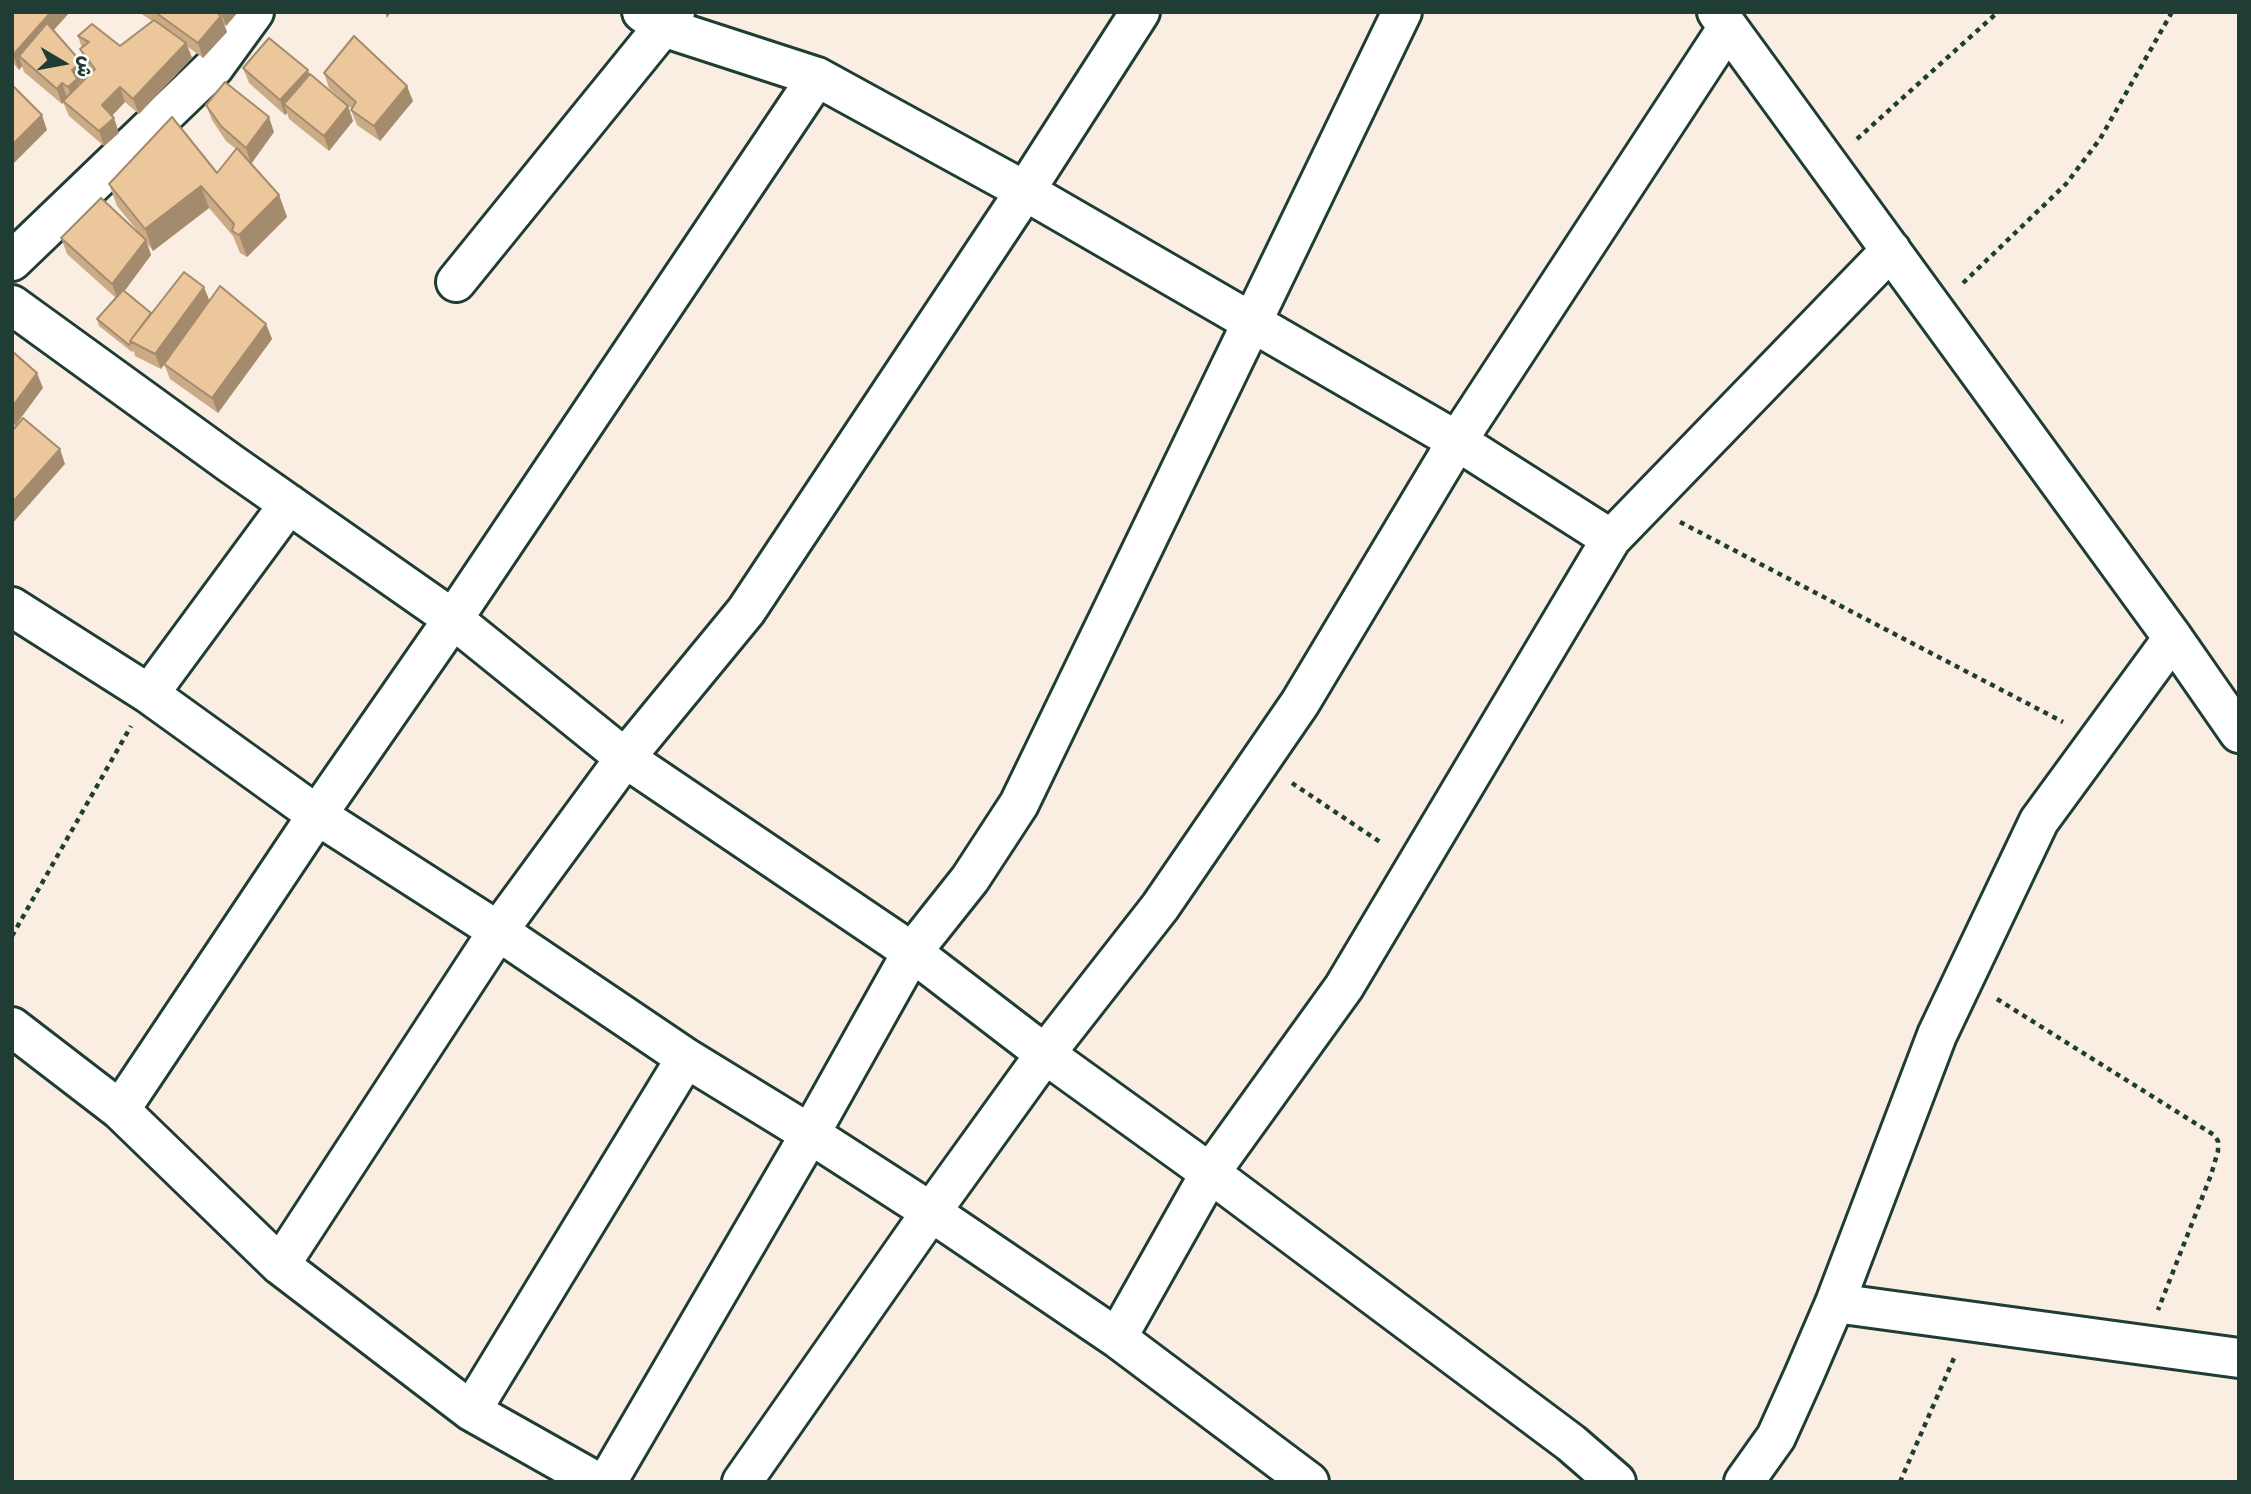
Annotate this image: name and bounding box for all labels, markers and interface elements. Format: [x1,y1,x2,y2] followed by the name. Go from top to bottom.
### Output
[28,28,98,98] north arrow
[71,54,97,79] text: ش

